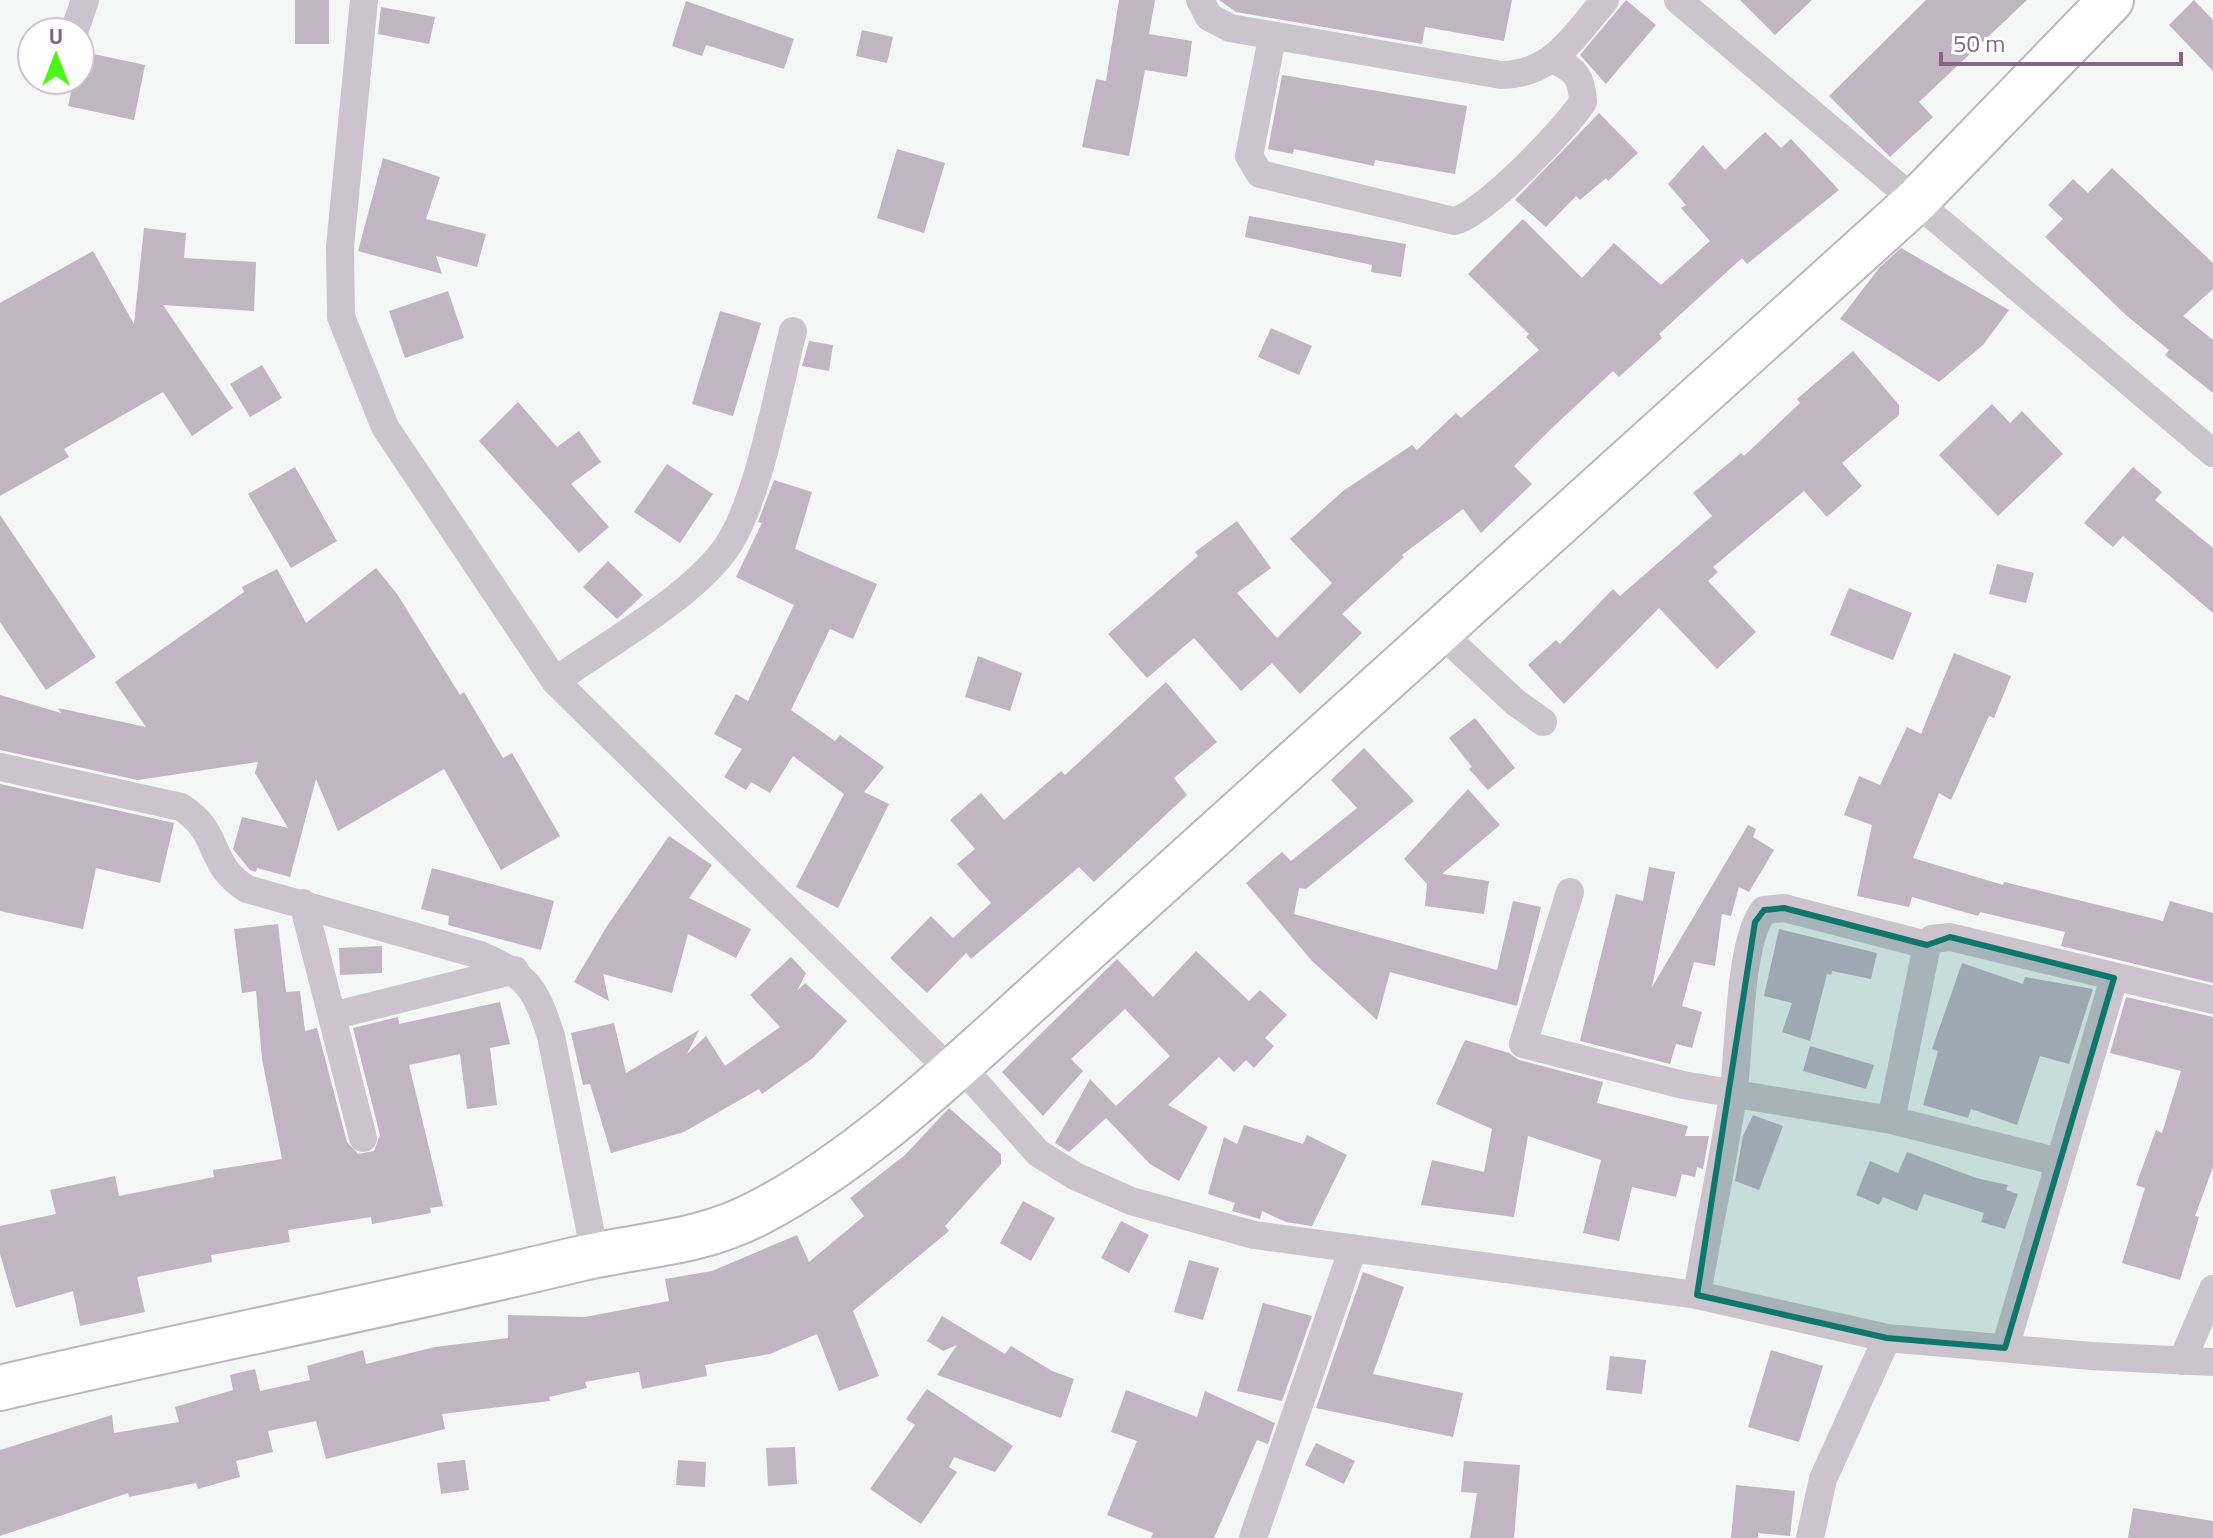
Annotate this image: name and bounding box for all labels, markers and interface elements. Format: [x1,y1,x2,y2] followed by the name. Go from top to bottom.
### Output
[16,16,96,96] north arrow
[1941,16,2181,66] scale bar
[49,19,63,53] text: U
[1953,25,2005,61] text: 50 m

